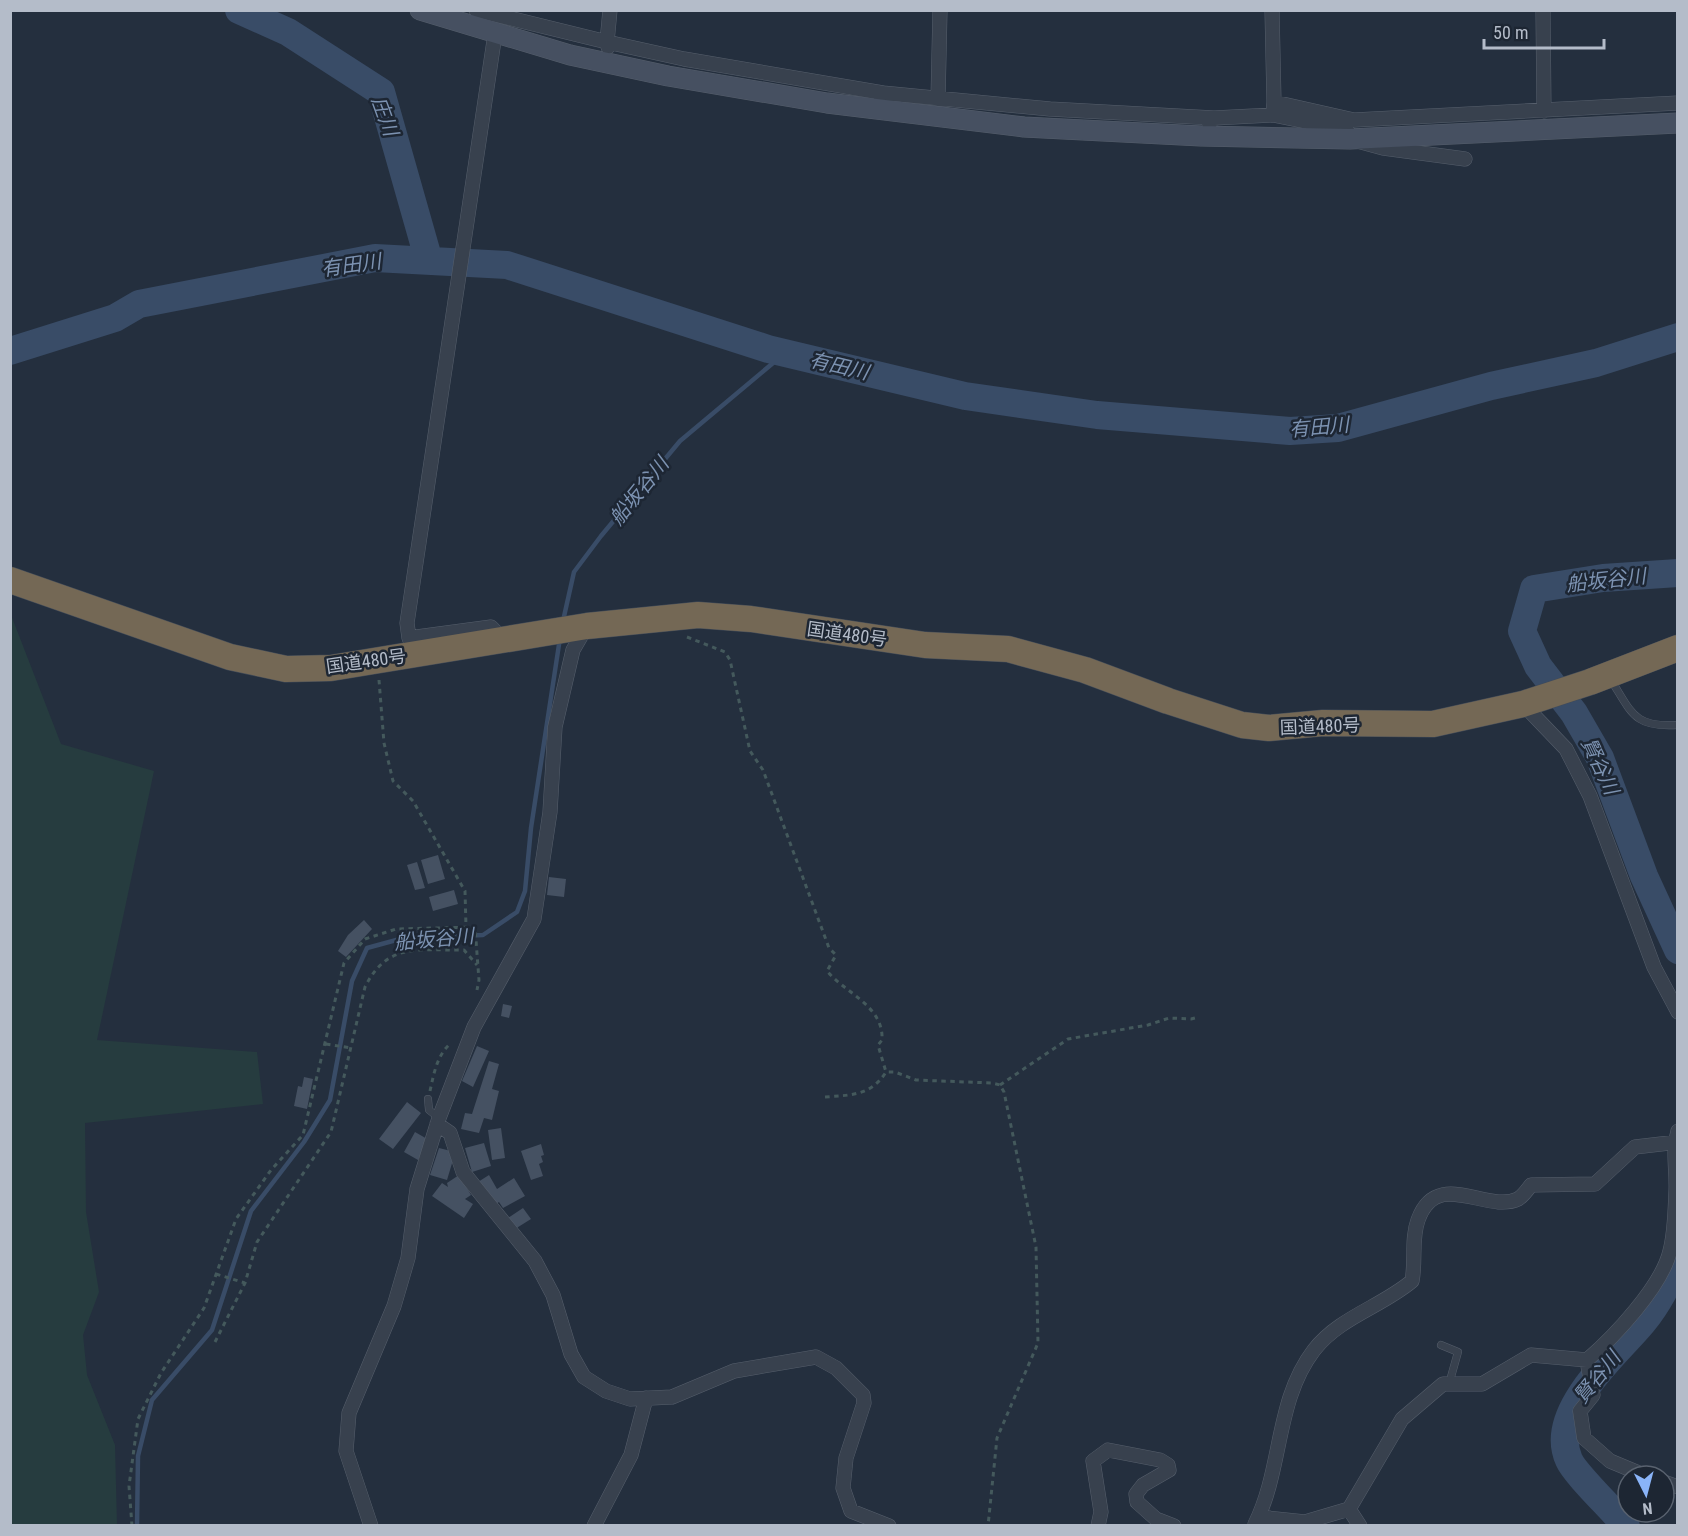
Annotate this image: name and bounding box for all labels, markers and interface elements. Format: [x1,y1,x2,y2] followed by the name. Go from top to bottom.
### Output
[1484,12,1604,50] scale bar
[1493,22,1528,43] text: 50 m
[367,93,404,141] water label: 庄川
[320,249,384,281] water label: 有田川
[807,348,873,385] water label: 有田川
[1288,412,1352,442] water label: 有田川
[605,451,675,530] water label: 船坂谷川
[1565,564,1649,596] water label: 船坂谷川
[806,618,888,650] street label: 国道480号
[325,645,407,677] street label: 国道480号
[1279,714,1361,738] street label: 国道480号
[1576,734,1624,800] water label: 賢谷川
[393,923,477,954] water label: 船坂谷川
[1569,1345,1626,1408] water label: 賢谷川
[1616,1464,1676,1524] north arrow
[1642,1498,1653,1518] text: N

